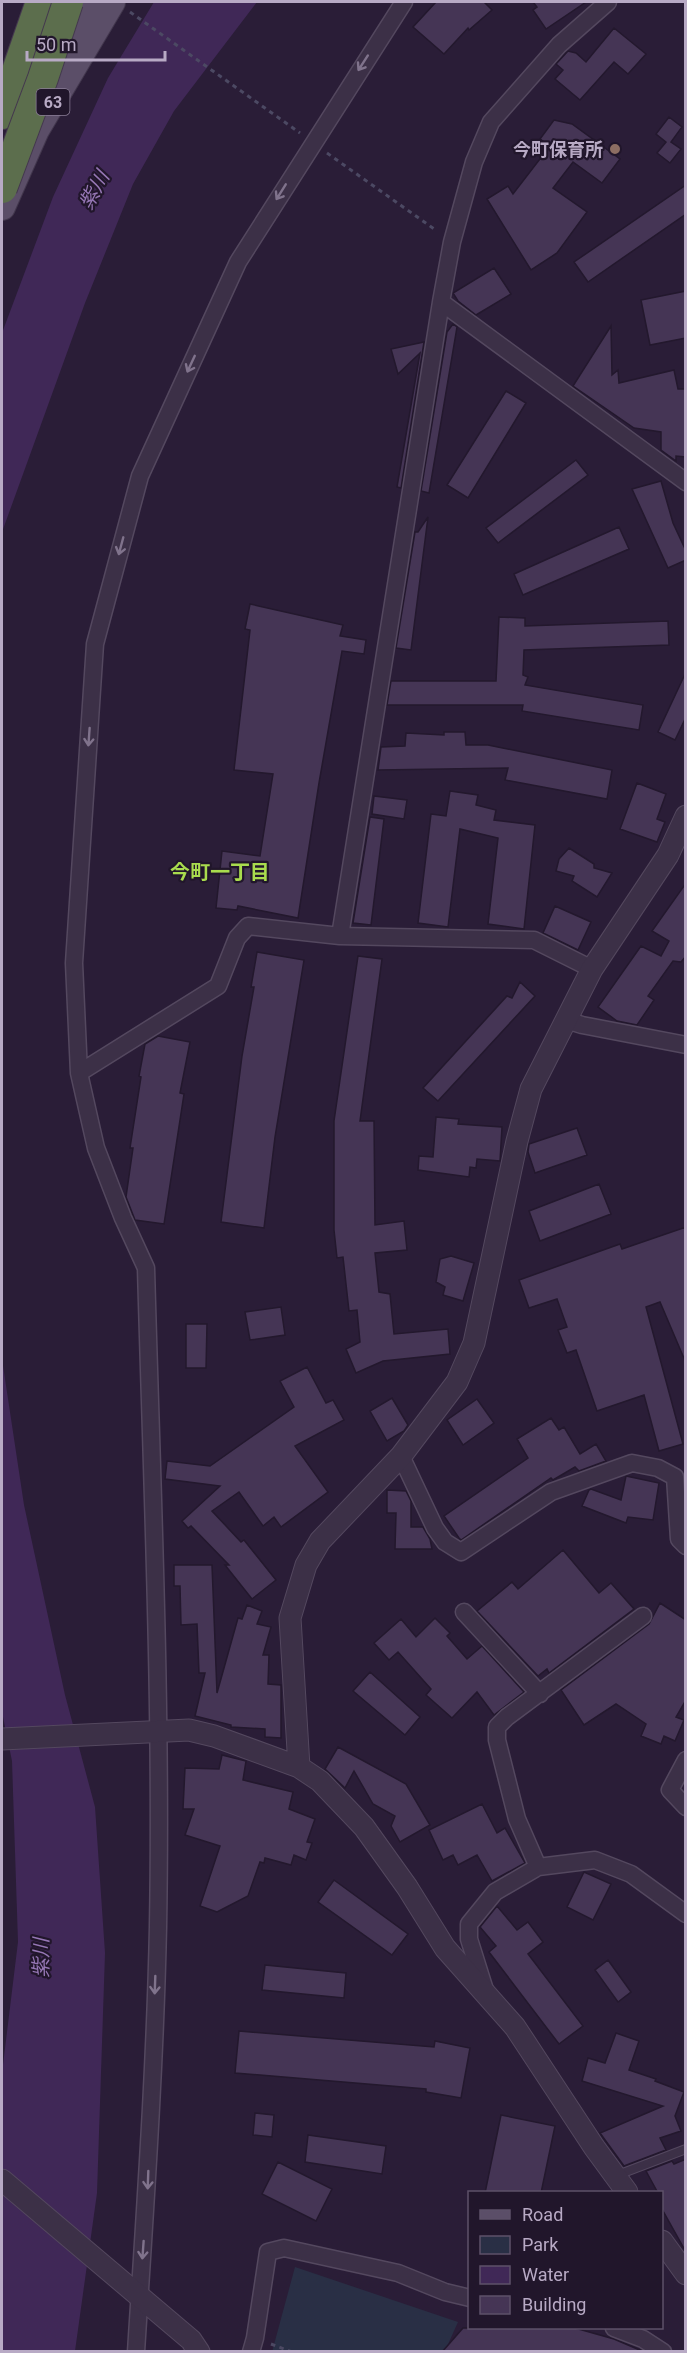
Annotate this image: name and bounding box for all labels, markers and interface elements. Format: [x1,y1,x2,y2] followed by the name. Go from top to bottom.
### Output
[27,24,165,62] scale bar
[36,34,76,55] text: 50 m
[356,54,368,71] one-way arrow
[36,89,70,115] road number: 63
[513,139,603,160] place label: 今町保育所
[608,142,622,156] marker: 今町保育所
[74,165,115,213] water label: 紫川
[275,183,287,200] one-way arrow
[184,355,196,373] one-way arrow
[115,536,126,555] one-way arrow
[83,727,94,747] one-way arrow
[170,860,270,884] district label: 今町一丁目
[29,1936,53,1978] water label: 紫川
[150,1974,161,1994] one-way arrow
[142,2169,153,2189] one-way arrow
[468,2191,663,2329] legend
[522,2204,563,2225] text: Road
[522,2234,559,2255] text: Park
[137,2240,148,2260] one-way arrow
[522,2264,569,2285] text: Water
[522,2294,586,2315] text: Building

